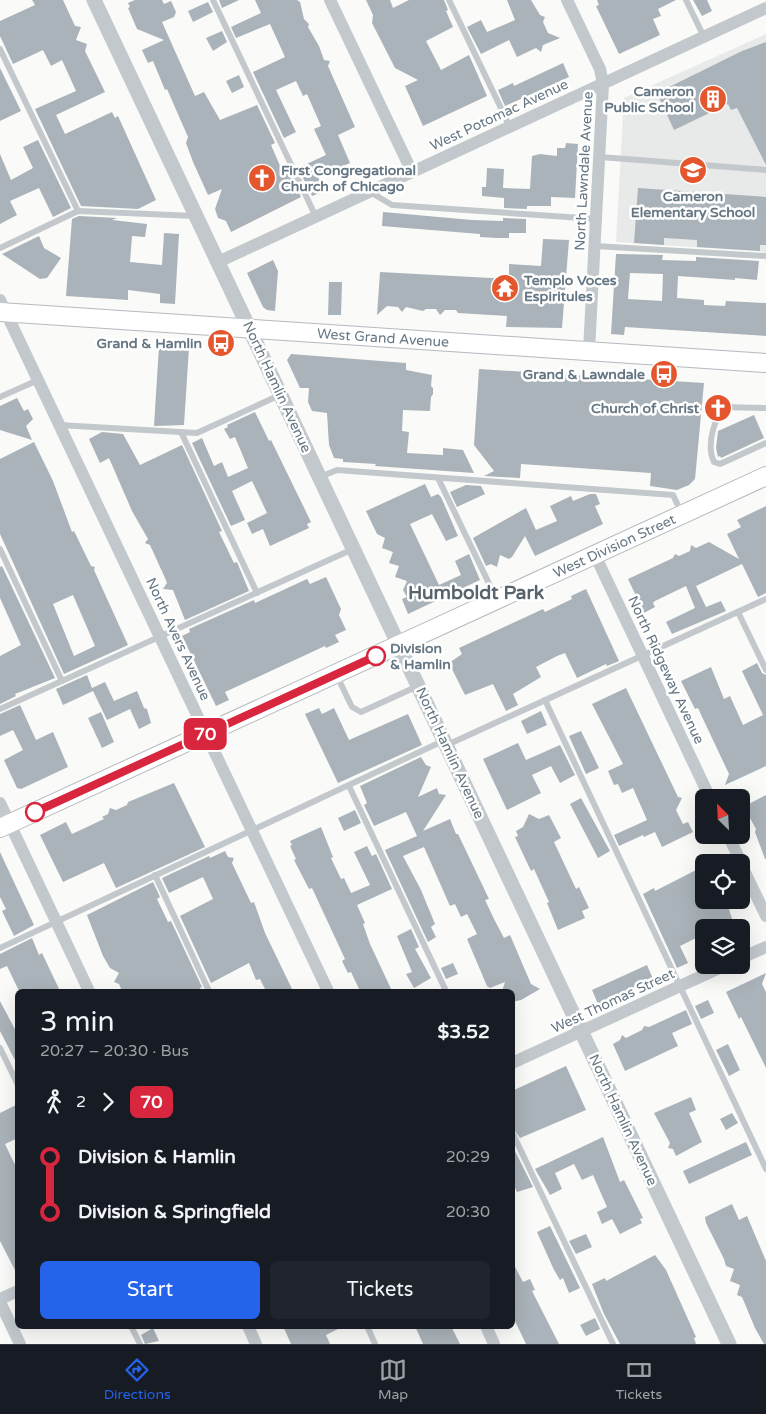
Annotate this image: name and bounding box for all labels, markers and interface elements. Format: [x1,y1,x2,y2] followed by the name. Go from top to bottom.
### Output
[427,75,571,154] street label: West Potomac Avenue
[604,83,694,116] place label: Cameron Public School
[698,84,728,114] building icon: Cameron Public School
[571,91,597,251] street label: North Lawndale Avenue
[678,155,708,185] school or university icon: Cameron Elementary School
[281,162,416,195] place label: First Congregational Church of Chicago
[247,163,277,193] church icon: First Congregational Church of Chicago
[631,188,755,221] place label: Cameron Elementary School
[523,272,617,305] place label: Templo Voces Espiritules
[490,273,520,303] temple icon: Templo Voces Espiritules
[239,319,315,455] street label: North Hamlin Avenue
[317,325,450,350] street label: West Grand Avenue
[206,328,236,358] bus stop icon: Grand & Hamlin
[96,335,202,352] place label: Grand & Hamlin
[649,359,679,389] bus stop icon: Grand & Lawndale
[523,366,645,383] place label: Grand & Lawndale
[703,393,733,423] church icon: Church of Christ
[591,400,700,417] place label: Church of Christ
[550,510,679,581] street label: West Division Street
[142,575,214,703] street label: North Avers Avenue
[408,582,545,604] district label: Humboldt Park
[624,593,708,747] street label: North Ridgeway Avenue
[390,640,451,673] place label: Division & Hamlin
[366,646,386,666] marker: Division & Hamlin
[412,685,488,821] street label: North Hamlin Avenue
[182,718,228,750] line badge: 70
[194,723,216,745] text: 70
[695,789,750,844] north arrow
[695,789,750,974] map controls
[25,802,45,822] unlabelled marker
[695,854,750,909] button: locate
[695,919,750,974] button: layers
[549,965,678,1037] street label: West Thomas Street
[40,1005,115,1039] text: 3 min
[438,1021,490,1043] text: $3.52
[40,1041,189,1061] text: 20:27 – 20:30 · Bus
[585,1052,661,1188] street label: North Hamlin Avenue
[40,1088,68,1116] icon: walk
[94,1088,122,1116] icon: forward
[140,1091,163,1113] text: 70
[76,1092,86,1112] text: 2
[78,1146,236,1168] text: Division & Hamlin
[446,1147,490,1167] text: 20:29
[78,1201,271,1223] text: Division & Springfield
[446,1202,490,1222] text: 20:30
[40,1261,260,1319] button: Start
[270,1261,490,1319] button: Tickets
[104,1356,171,1403] tab: Directions
[378,1356,408,1403] tab: Map
[615,1356,662,1403] tab: Tickets

